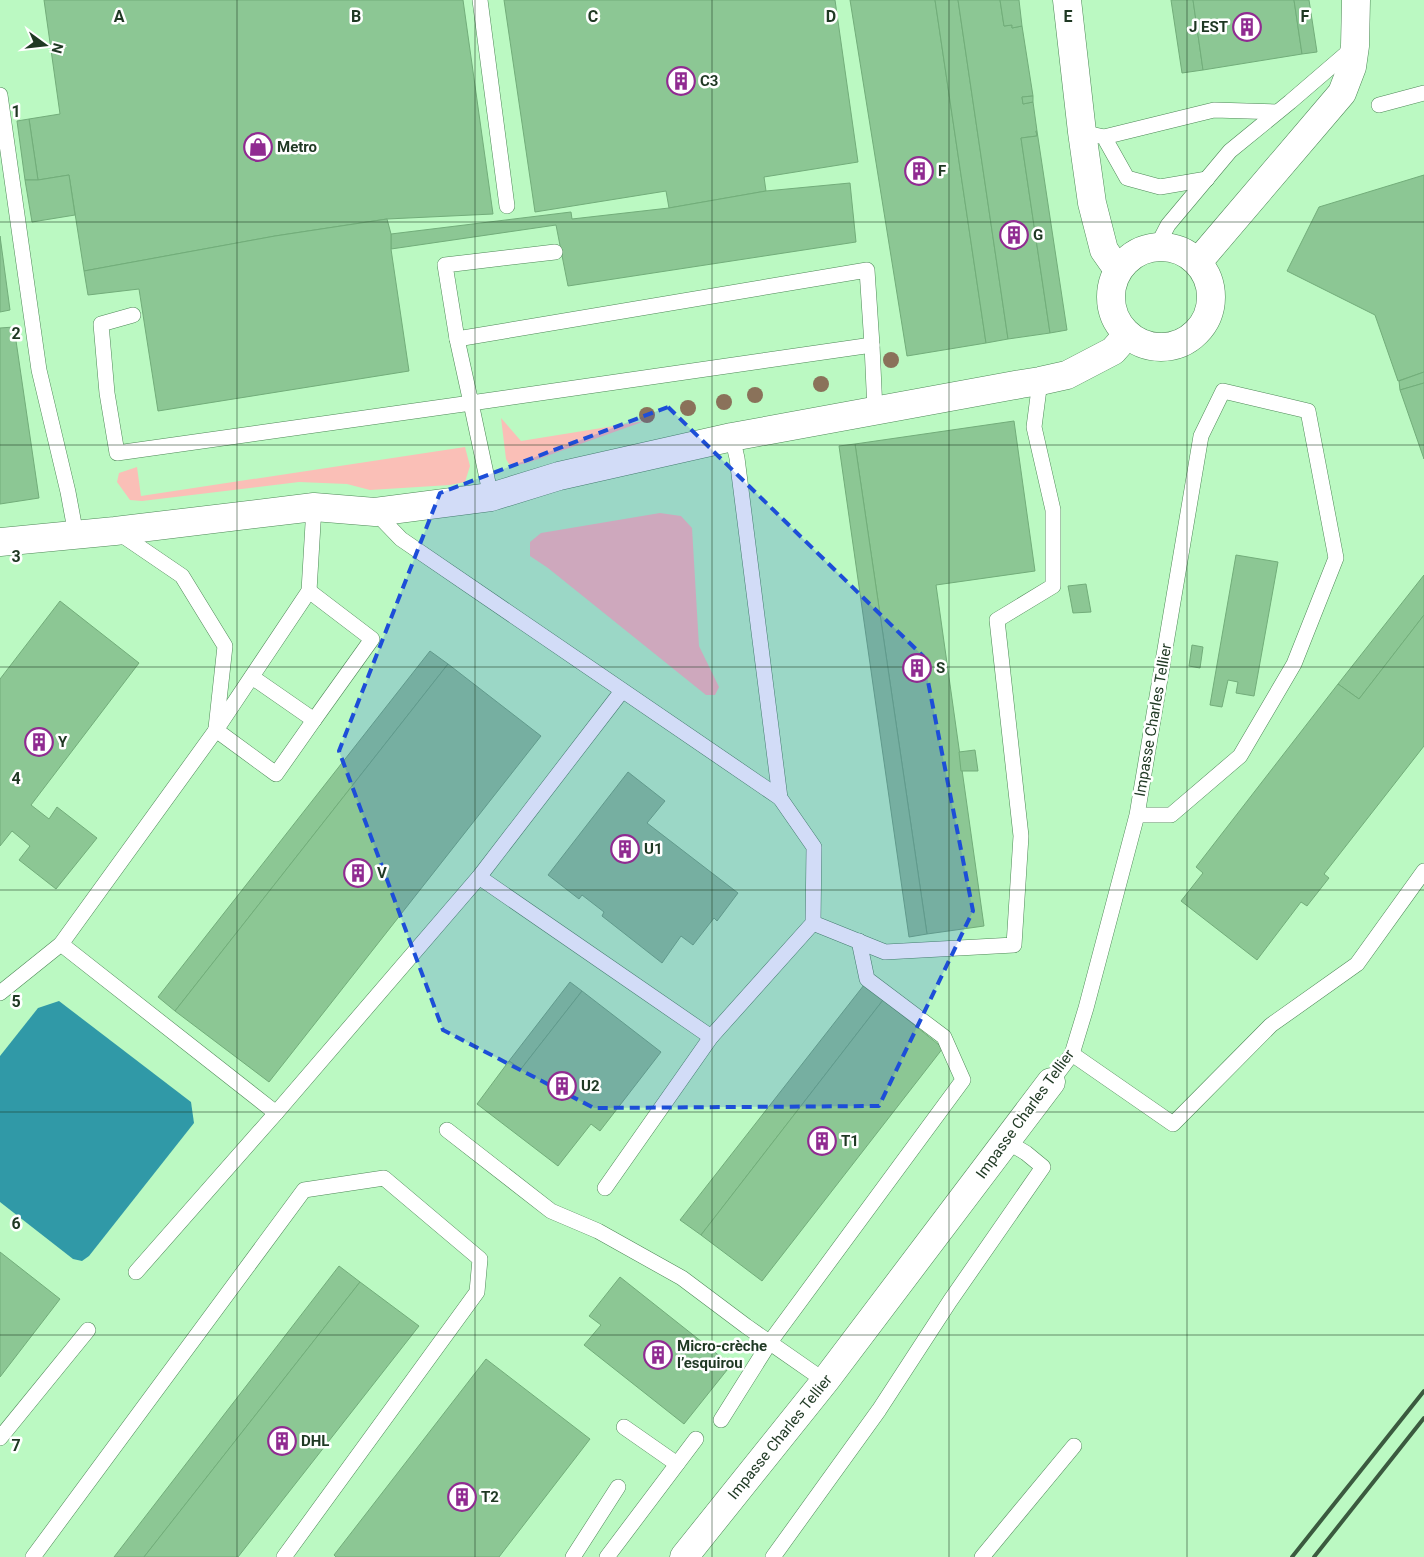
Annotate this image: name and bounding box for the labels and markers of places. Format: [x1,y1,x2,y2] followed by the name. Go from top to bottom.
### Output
[1232,12,1262,42] building icon: J EST
[1189,18,1228,36] place label: J EST
[666,66,696,96] building icon: C3
[700,72,718,90] place label: C3
[243,132,273,162] shop icon: Metro
[277,138,317,156] place label: Metro
[904,156,934,186] building icon: F
[938,162,946,180] place label: F
[999,220,1029,250] building icon: G
[1033,226,1043,244] place label: G
[902,653,932,683] building icon: S
[936,659,945,677] place label: S
[24,727,54,757] building icon: Y
[58,733,68,751] place label: Y
[610,834,640,864] building icon: U1
[644,840,663,858] place label: U1
[343,858,373,888] building icon: V
[377,864,387,882] place label: V
[547,1071,577,1101] building icon: U2
[581,1077,600,1095] place label: U2
[807,1126,837,1156] building icon: T1
[841,1132,859,1150] place label: T1
[677,1337,767,1372] place label: Micro-crèche l’esquirou
[643,1340,673,1370] building icon: Micro-crèche l’esquirou
[267,1426,297,1456] building icon: DHL
[301,1432,329,1450] place label: DHL
[447,1482,477,1512] building icon: T2
[481,1488,499,1506] place label: T2

